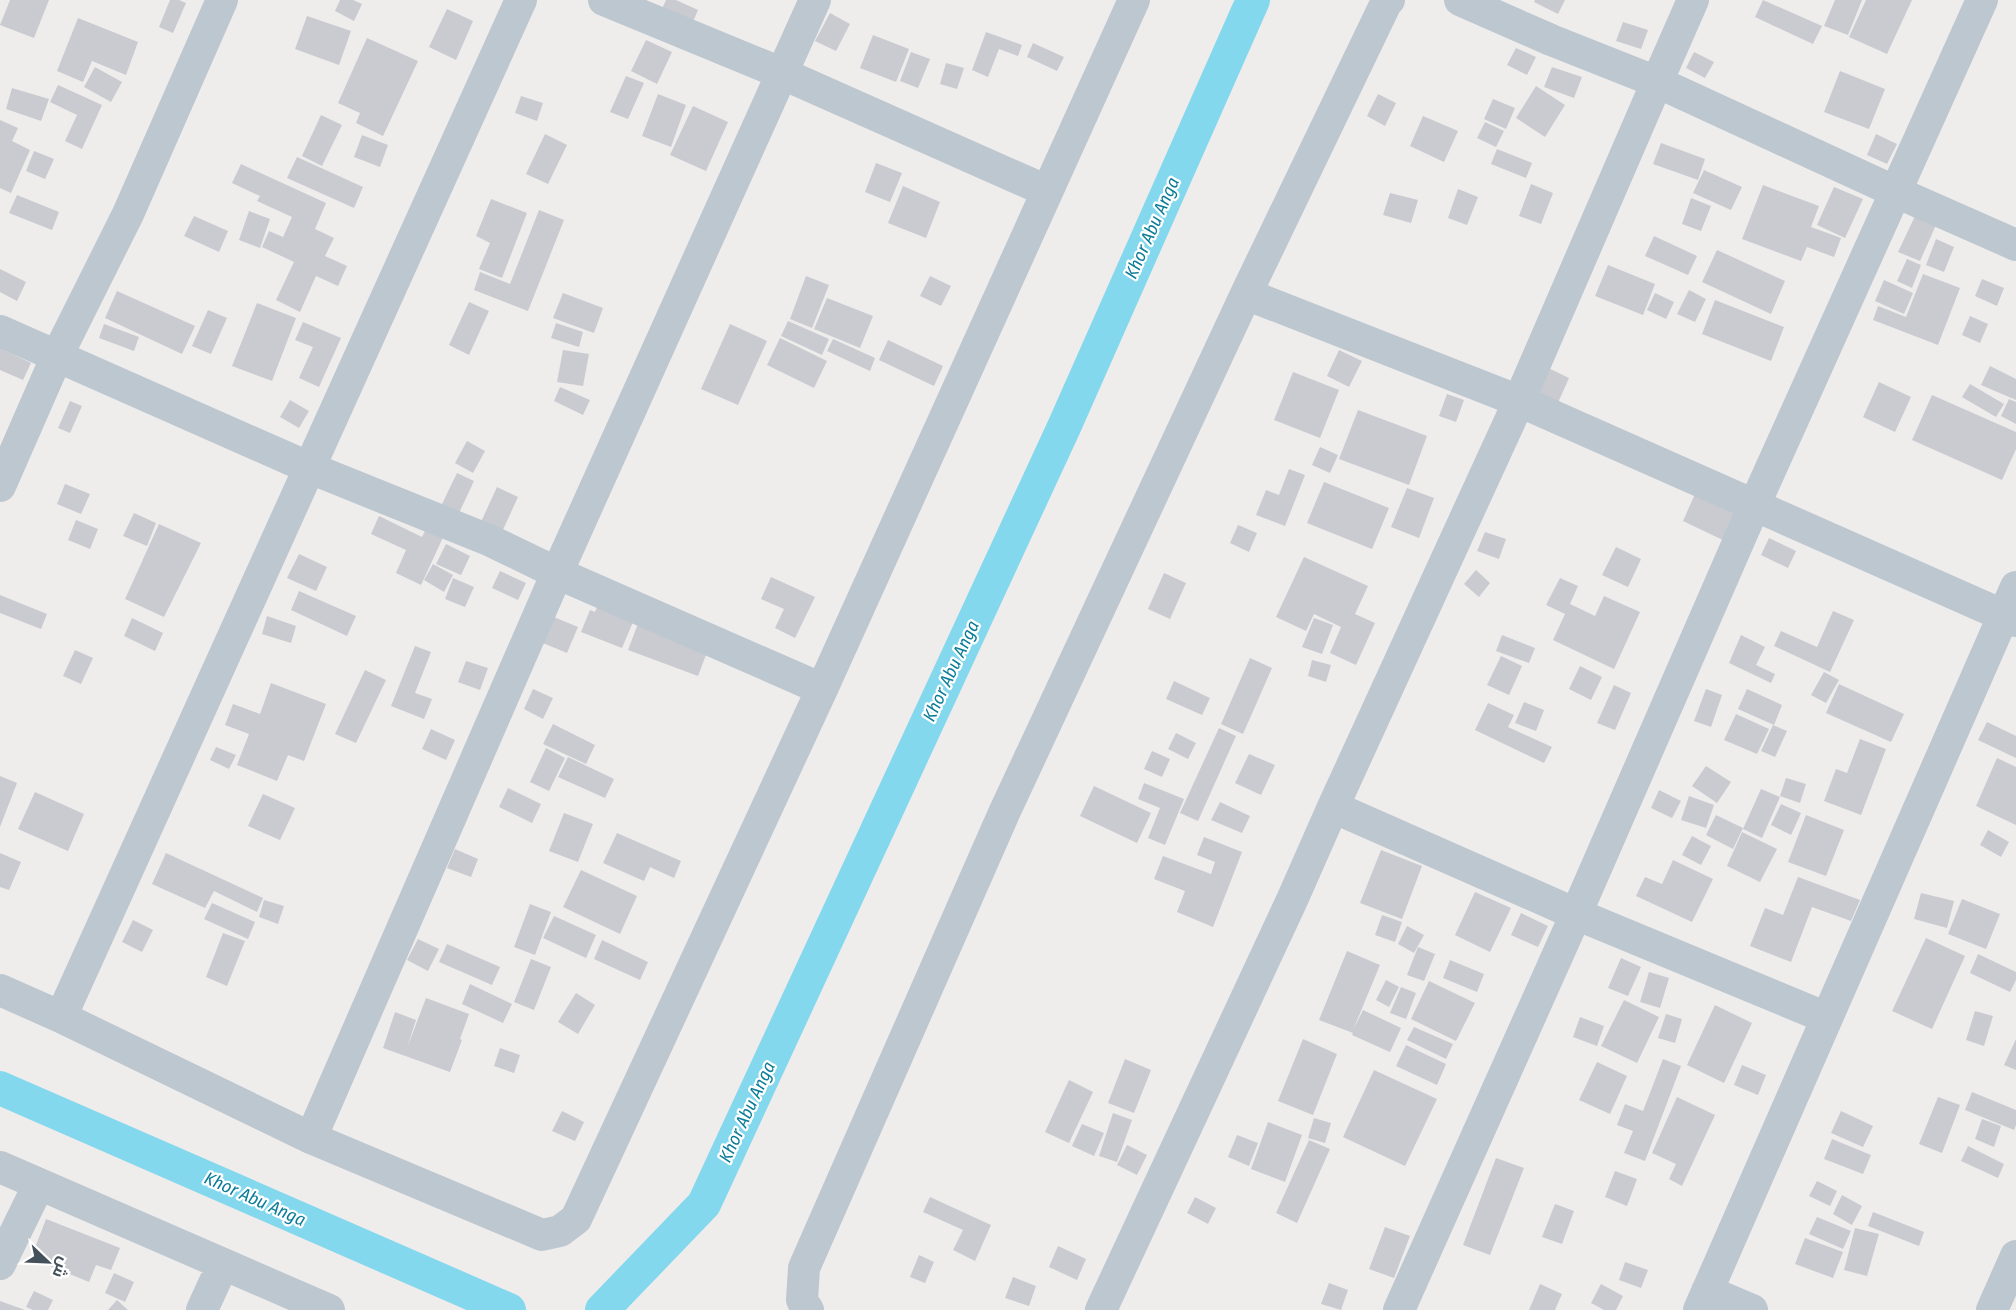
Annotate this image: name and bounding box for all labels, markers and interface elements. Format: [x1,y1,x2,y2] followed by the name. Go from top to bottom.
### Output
[1120,174,1184,282] water label: Khor Abu Anga
[918,617,984,725] water label: Khor Abu Anga
[714,1058,780,1166] water label: Khor Abu Anga
[201,1167,309,1231] water label: Khor Abu Anga
[18,1232,78,1292] north arrow
[49,1255,74,1281] text: ش

